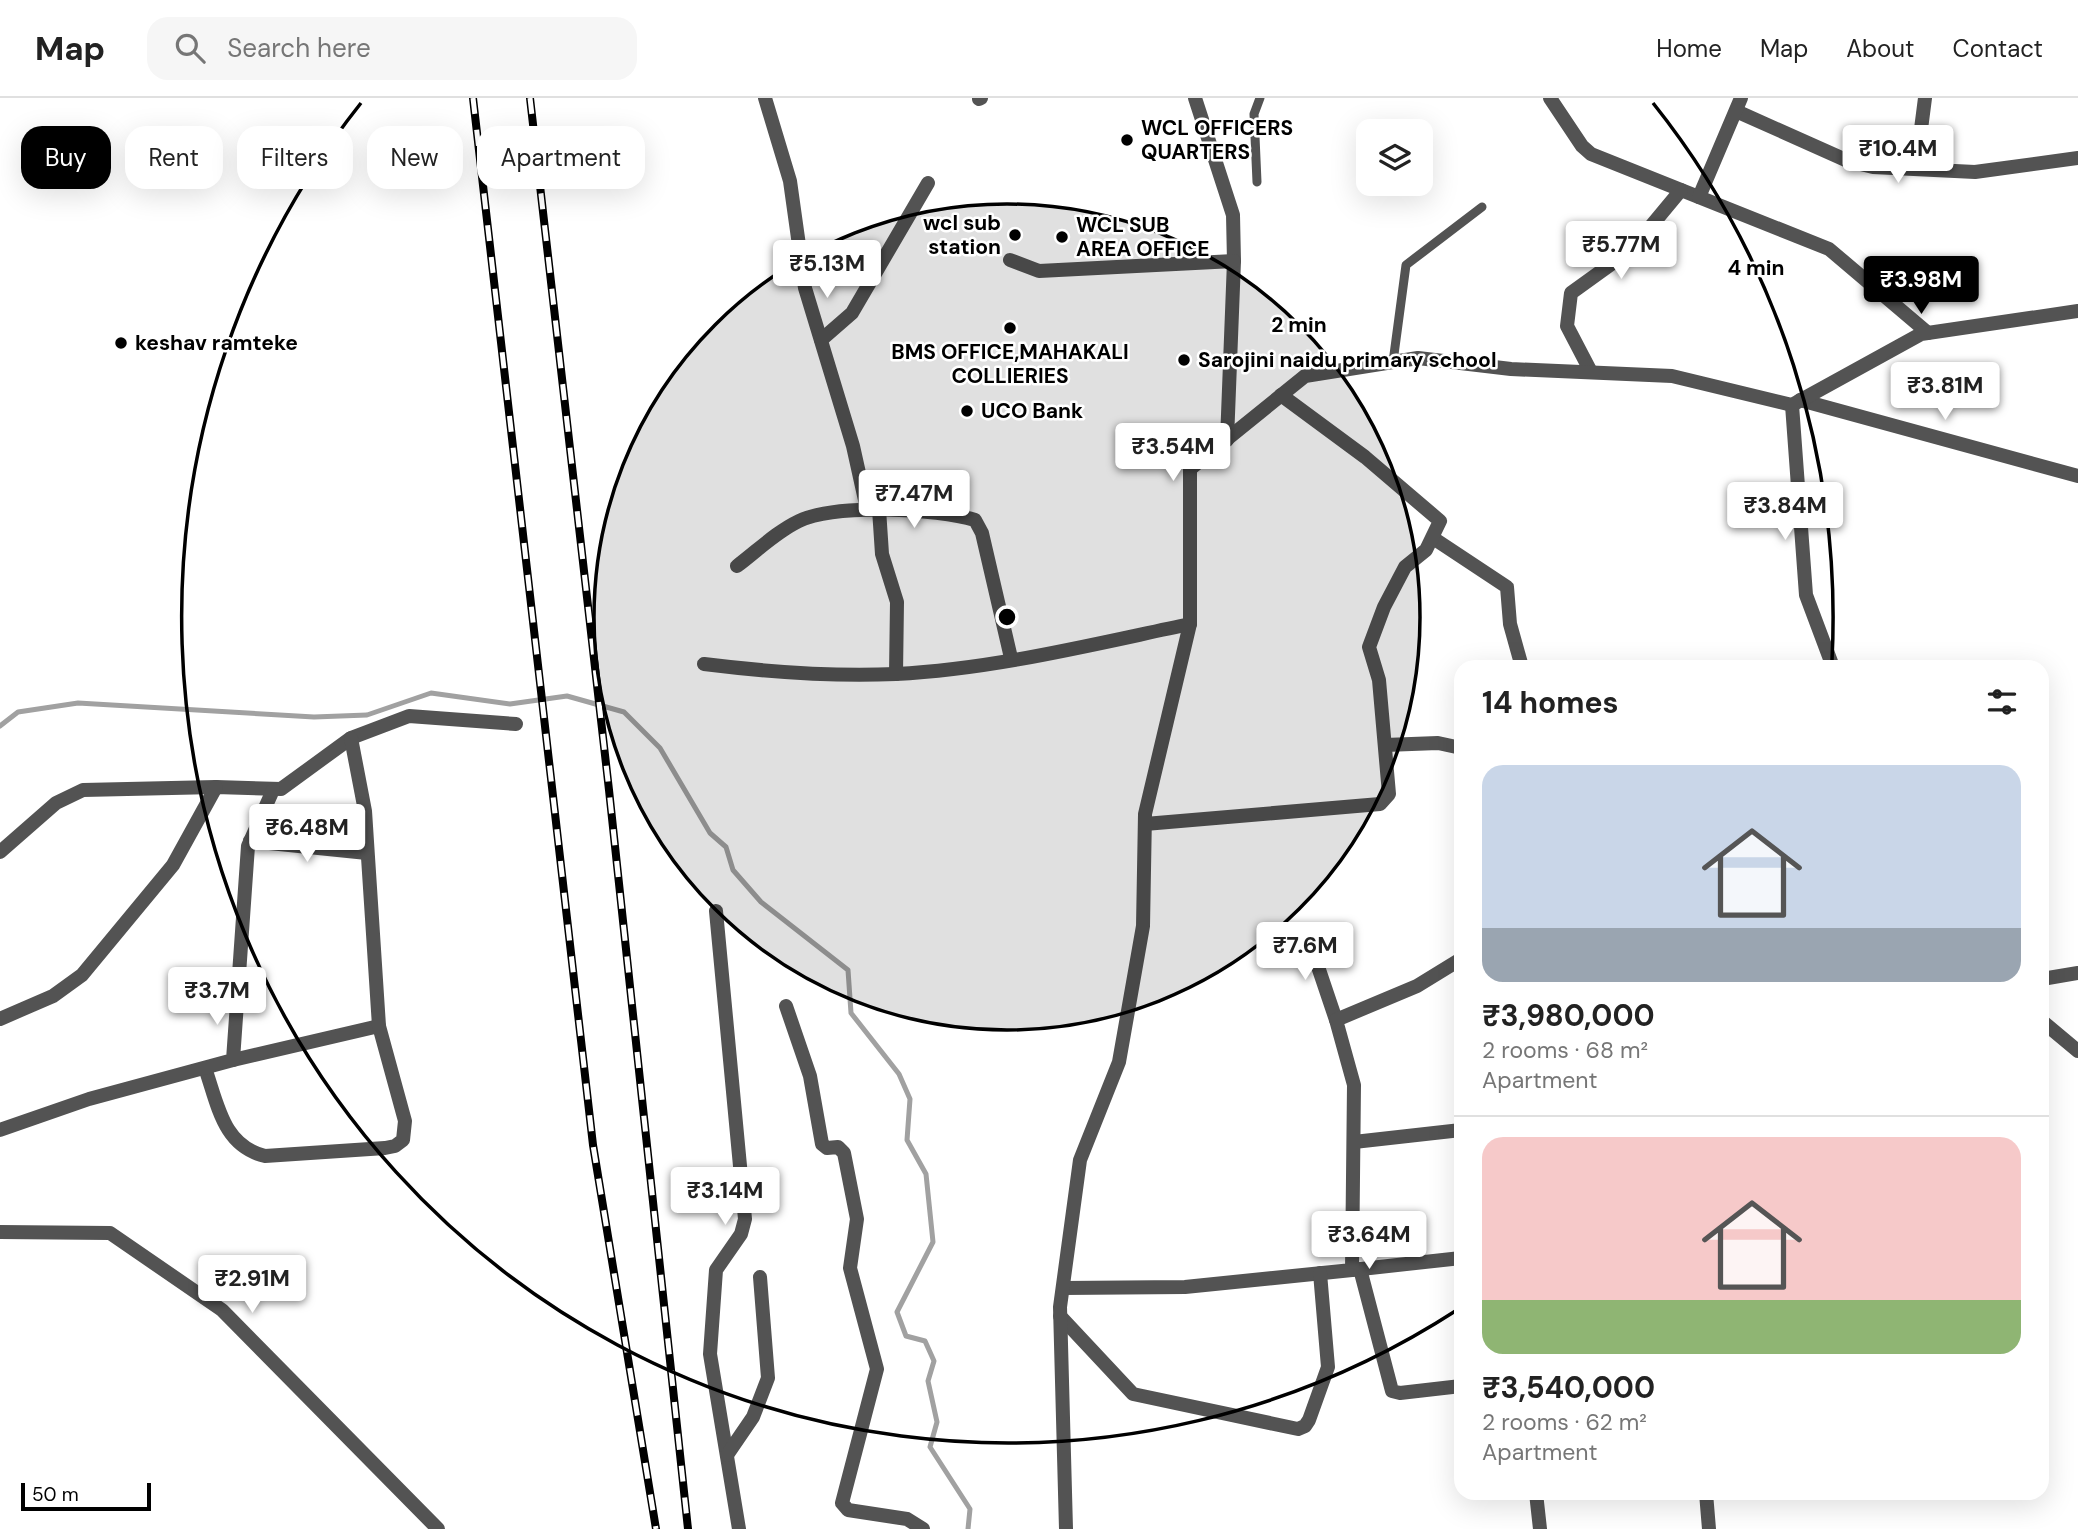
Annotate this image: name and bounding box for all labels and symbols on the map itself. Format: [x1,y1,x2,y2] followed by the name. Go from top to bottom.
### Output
[1141,114,1293,166] place label: WCL OFFICERS QUARTERS
[1841,126,1955,185] pin: ₹10.4M
[1119,132,1135,148] marker: WCL OFFICERS QUARTERS
[923,209,1001,261] place label: wcl sub station
[1076,211,1209,263] place label: WCL SUB AREA OFFICE
[1564,222,1678,281] pin: ₹5.77M
[1007,227,1023,243] marker: wcl sub station
[1054,229,1070,245] marker: WCL SUB AREA OFFICE
[770,240,884,300] pin: ₹5.13M
[1727,254,1785,282] text: 4 min
[1864,256,1978,316] pin: ₹3.98M
[1271,311,1327,339] text: 2 min
[1002,320,1018,336] marker: BMS OFFICE,MAHAKALI COLLIERIES
[135,329,298,357] place label: keshav ramteke
[113,335,129,351] marker: keshav ramteke
[891,338,1129,390] place label: BMS OFFICE,MAHAKALI COLLIERIES
[1198,346,1497,374] place label: Sarojini naidu primary school
[1176,352,1192,368] marker: Sarojini naidu primary school
[1888,362,2002,422] pin: ₹3.81M
[981,397,1083,425] place label: UCO Bank
[959,403,975,419] marker: UCO Bank
[1116,424,1230,483] pin: ₹3.54M
[857,470,971,530] pin: ₹7.47M
[1728,482,1842,542] pin: ₹3.84M
[995,605,1019,629] centre of rings
[250,804,364,864] pin: ₹6.48M
[1256,922,1354,982] pin: ₹7.6M
[168,968,266,1027] pin: ₹3.7M
[668,1168,782,1227] pin: ₹3.14M
[1312,1212,1426,1271] pin: ₹3.64M
[195,1256,309,1315] pin: ₹2.91M
[21,1480,150,1512] scale bar

